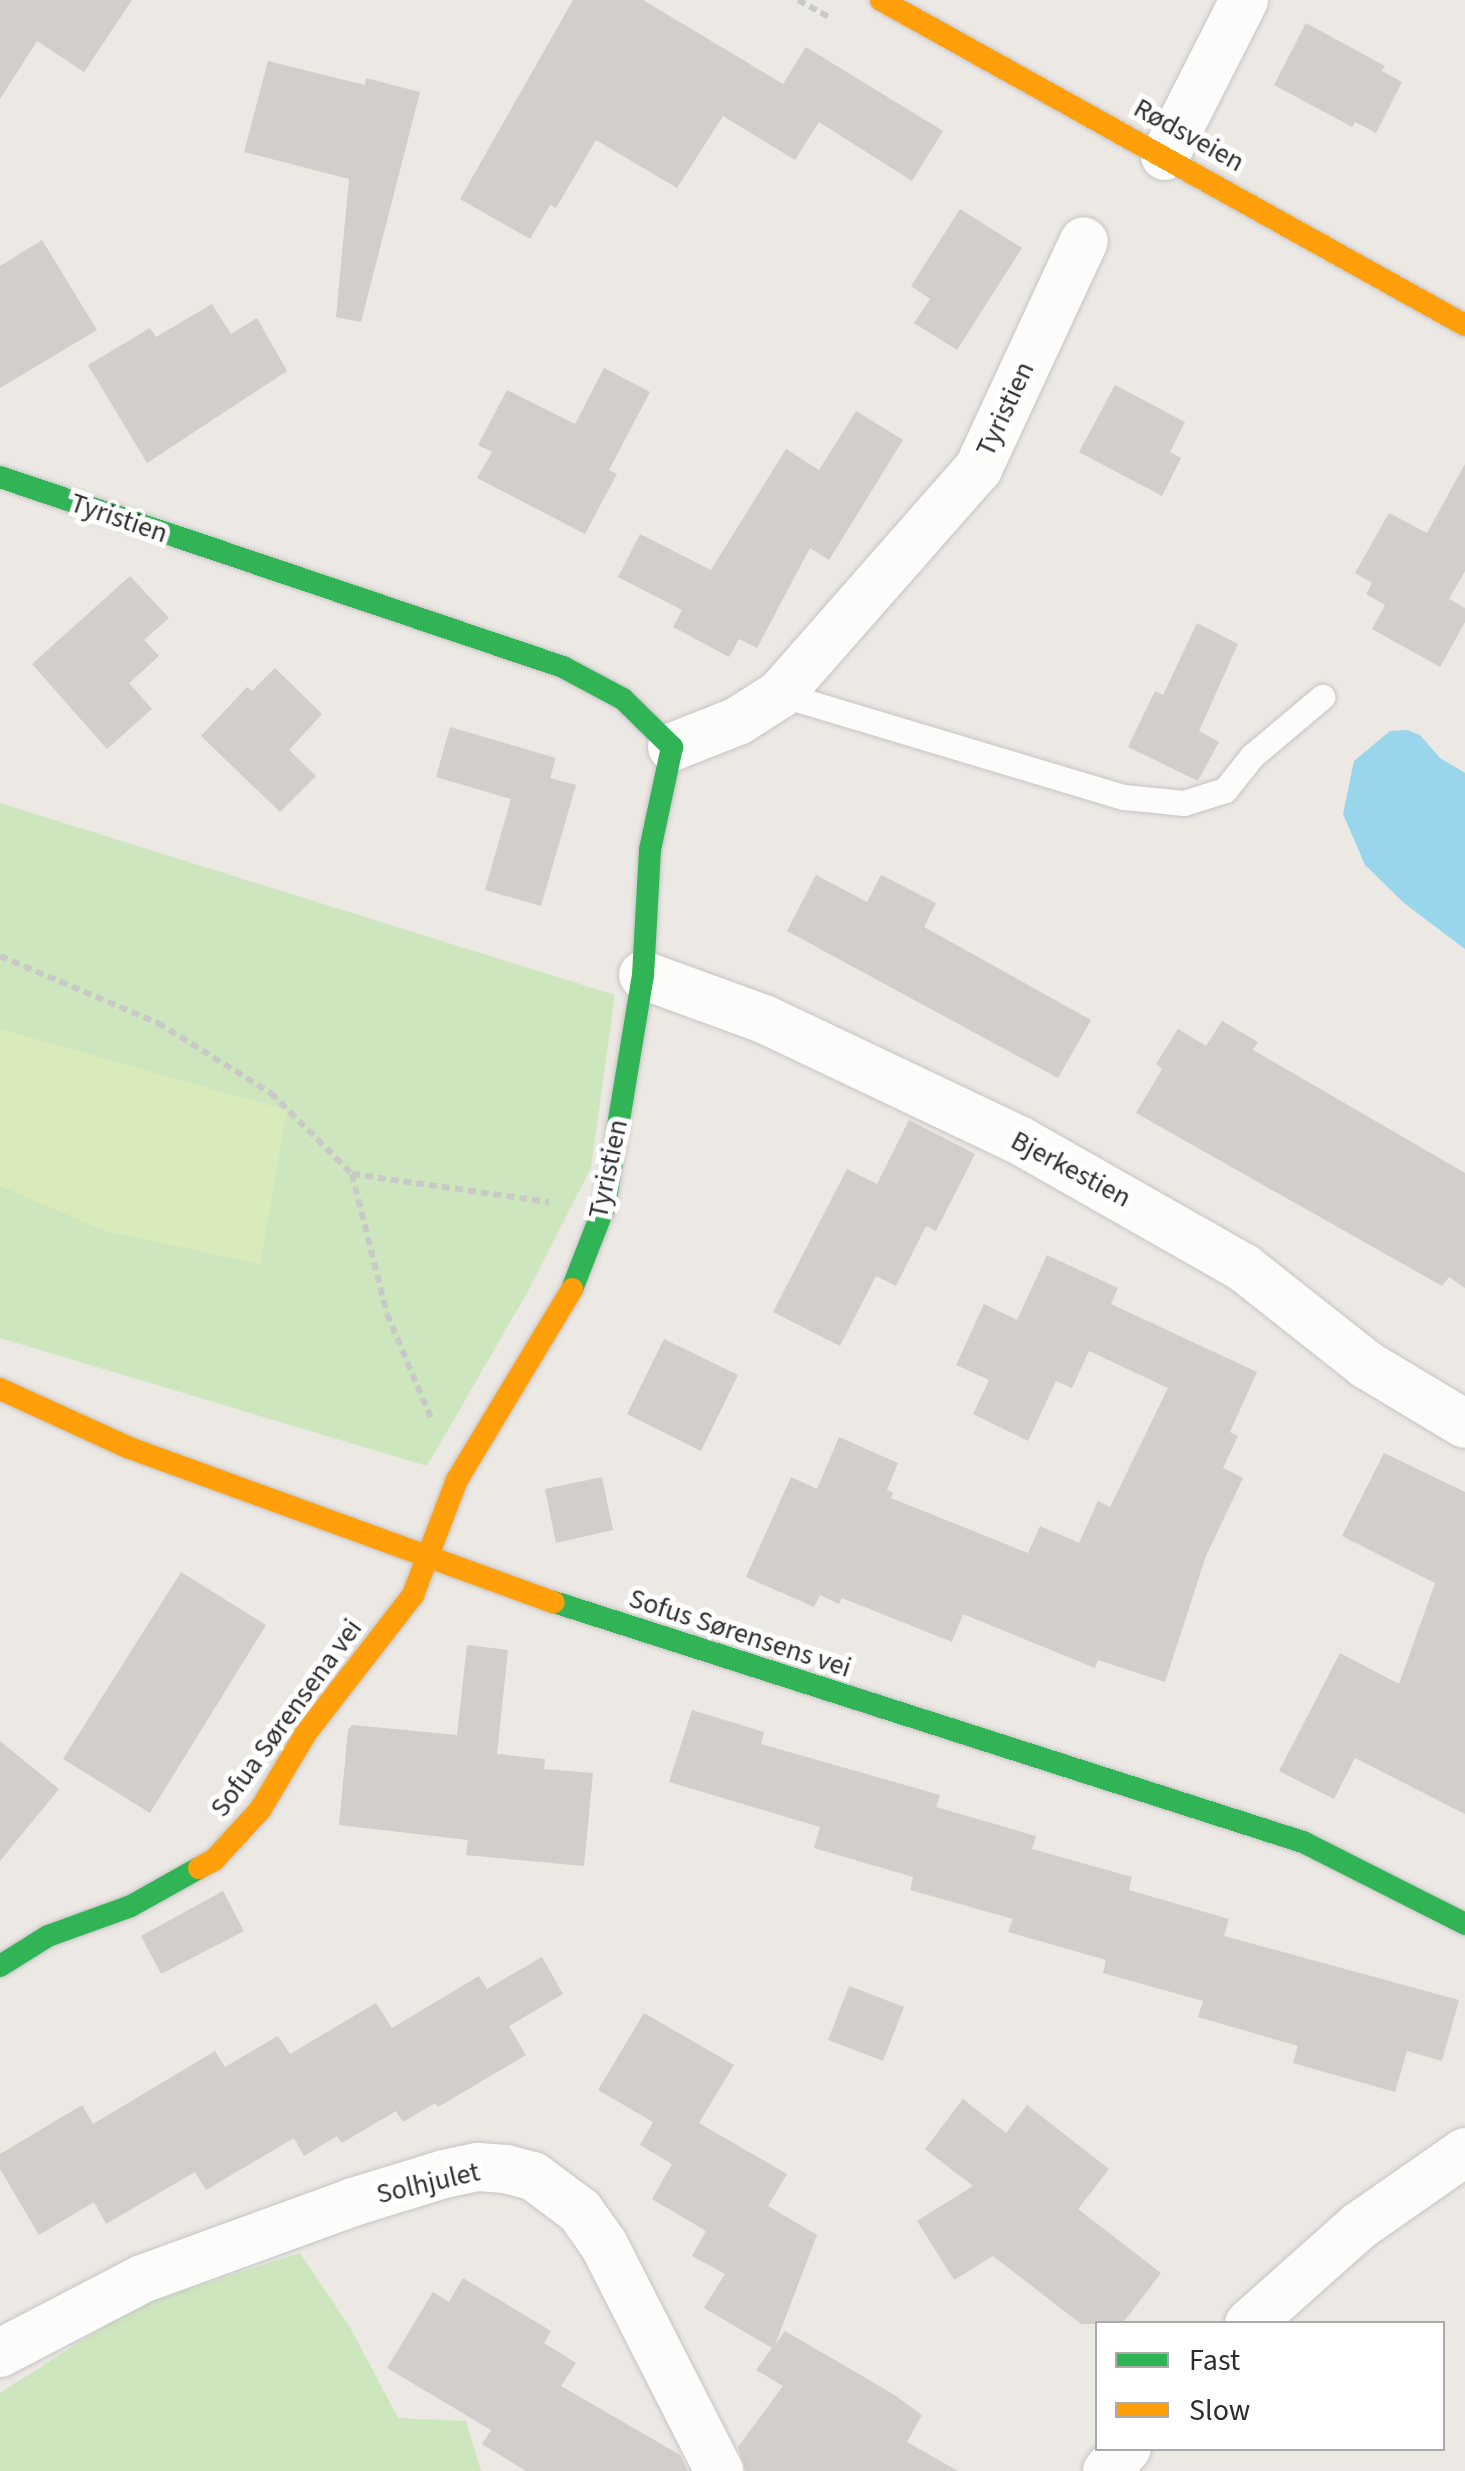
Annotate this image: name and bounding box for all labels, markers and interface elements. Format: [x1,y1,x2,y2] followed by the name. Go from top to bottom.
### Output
[1128,91,1250,179] street label: Rødsveien
[969,356,1041,462] street label: Tyristien
[66,486,172,550] street label: Tyristien
[581,1116,635,1222] street label: Tyristien
[1005,1123,1137,1215] street label: Bjerkestien
[625,1581,855,1685] street label: Sofus Sørensens vei
[203,1613,369,1823] street label: Sofua Sørensena vei
[373,2155,483,2211] street label: Solhjulet
[1095,2321,1445,2451] legend
[1189,2339,1240,2382] text: Fast
[1189,2389,1250,2432] text: Slow

